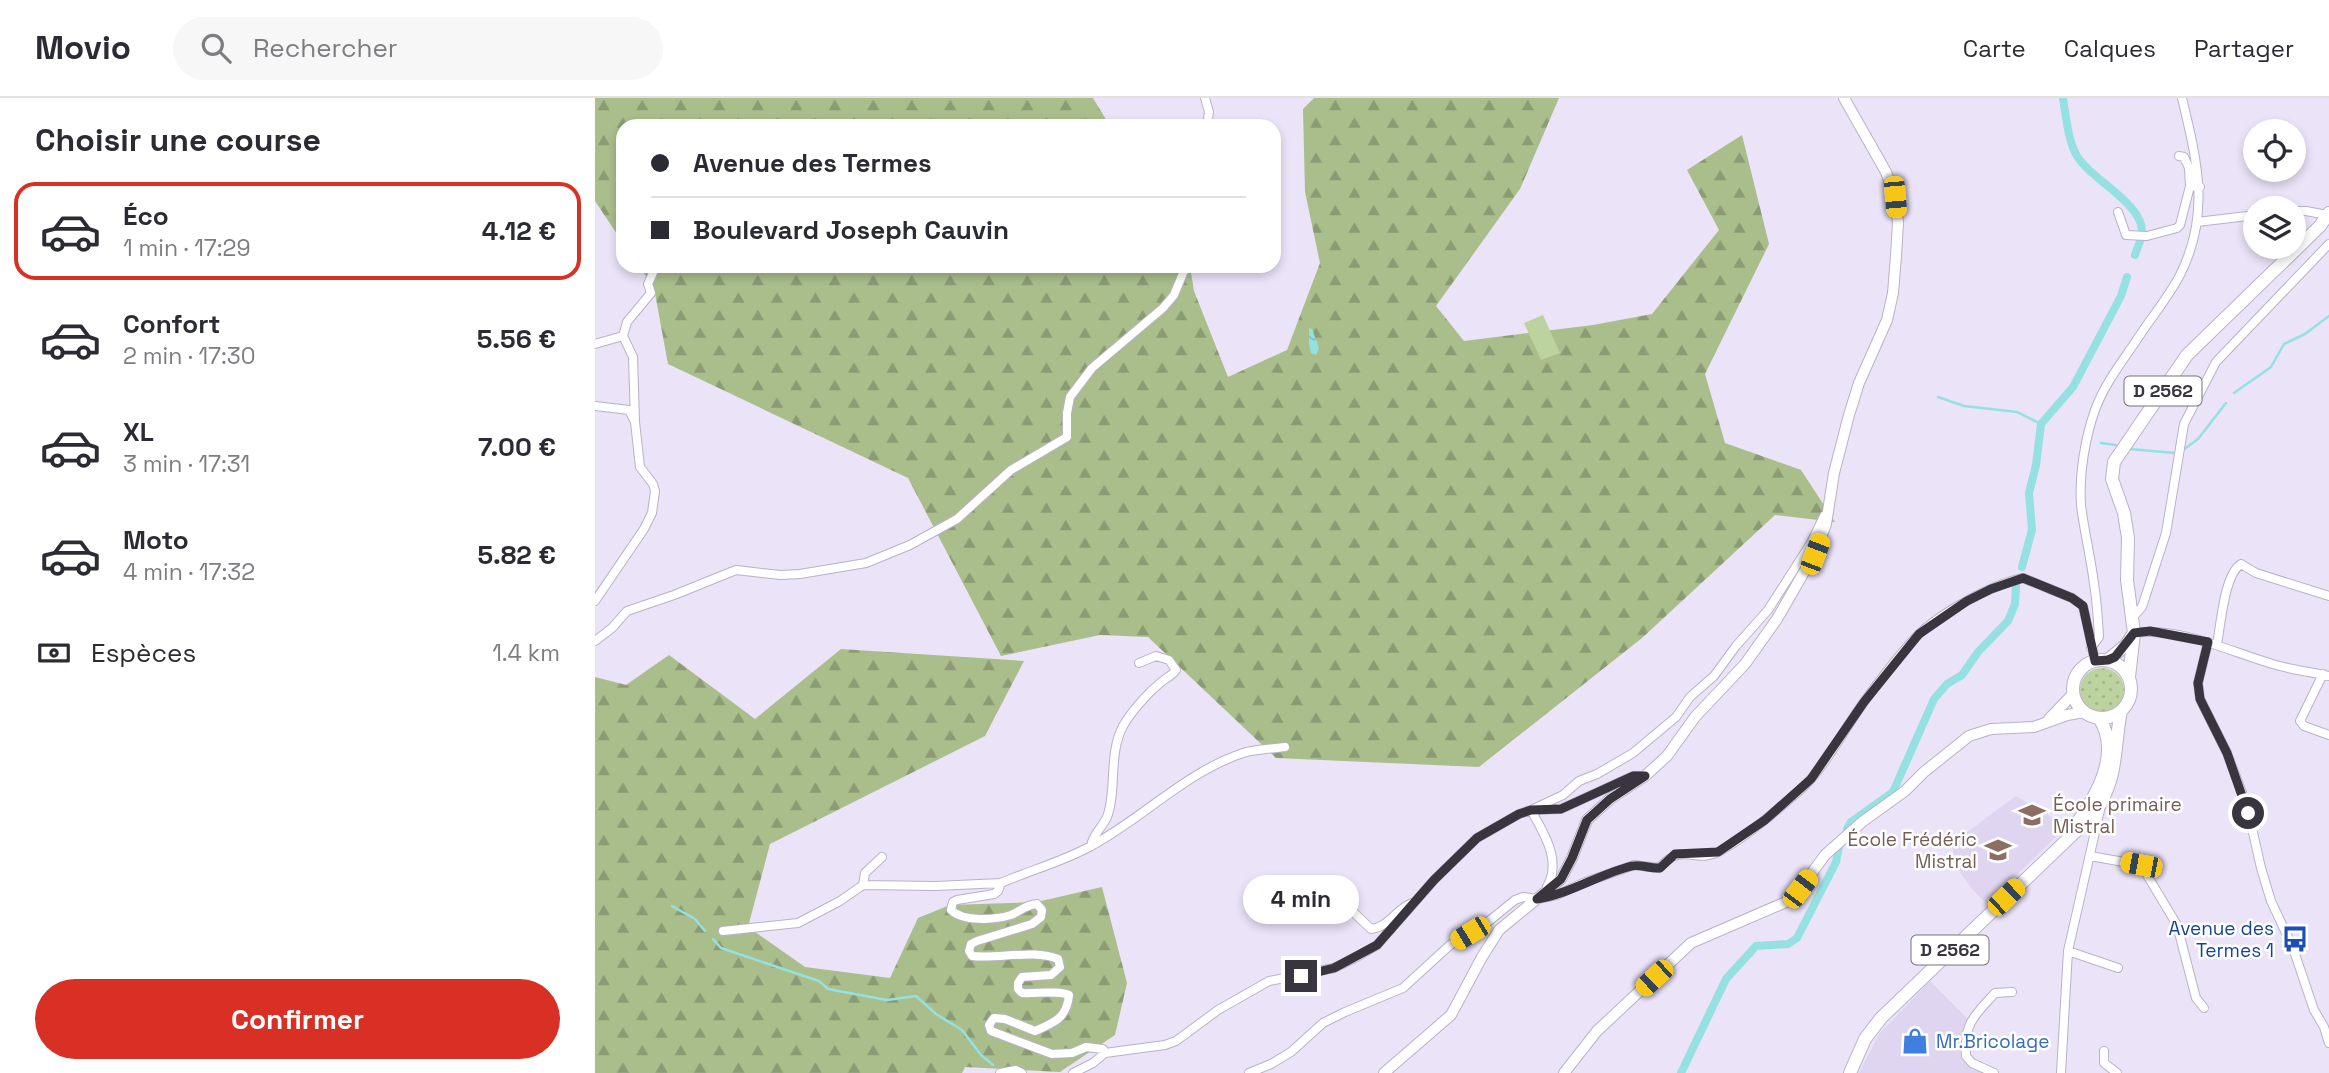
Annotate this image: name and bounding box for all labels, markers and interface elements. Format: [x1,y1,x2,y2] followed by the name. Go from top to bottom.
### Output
[173,17,663,80] search box
[35,27,131,69] text: Movio
[197,29,235,67] icon: search
[253,31,398,65] text: Rechercher
[1963,33,2026,64] text: Carte
[2064,33,2156,64] text: Calques
[2194,33,2294,64] text: Partager
[2243,119,2306,259] map controls
[2243,119,2306,182] button: locate
[35,120,321,160] text: Choisir une course
[693,146,932,180] text: Avenue des Termes
[1883,175,1908,219] car
[2243,196,2306,259] button: layers
[123,199,169,233] text: Éco
[39,200,102,263] icon: car
[693,213,1009,247] text: Boulevard Joseph Cauvin
[482,214,556,248] text: 4.12 €
[123,233,250,263] text: 1 min · 17:29
[123,307,220,341] text: Confort
[39,308,102,371] icon: car
[477,322,556,356] text: 5.56 €
[123,341,255,371] text: 2 min · 17:30
[2125,376,2201,405] road number: D 2562
[123,415,154,449] text: XL
[39,416,102,479] icon: car
[478,430,556,464] text: 7.00 €
[123,449,250,479] text: 3 min · 17:31
[123,523,189,557] text: Moto
[39,524,102,587] icon: car
[1798,531,1833,577] car
[477,538,556,572] text: 5.82 €
[123,557,255,587] text: 4 min · 17:32
[35,634,73,672] icon: cash
[91,636,196,670] text: Espèces
[492,638,560,668] text: 1.4 km
[2053,792,2182,839] place label: École primaire Mistral
[2232,797,2264,829] route start
[2017,800,2047,830] school or university icon: École primaire Mistral
[1847,827,1977,874] place label: École Frédéric Mistral
[1983,835,2013,865] school or university icon: École Frédéric Mistral
[2119,851,2164,879] car
[1779,866,1822,912] car
[1243,874,1359,924] callout: 4 min
[1984,875,2029,919] car
[1271,884,1331,914] text: 4 min
[1447,913,1494,953] car
[2169,916,2274,963] place label: Avenue des Termes 1
[2280,924,2310,954] bus stop icon: Avenue des Termes 1
[1911,936,1989,964] road number: D 2562
[1632,956,1677,1000] car
[1285,960,1317,992] route end
[35,979,560,1059] button: Confirmer
[1900,1026,1930,1056] shop icon: Mr.Bricolage
[1936,1029,2049,1054] place label: Mr.Bricolage

